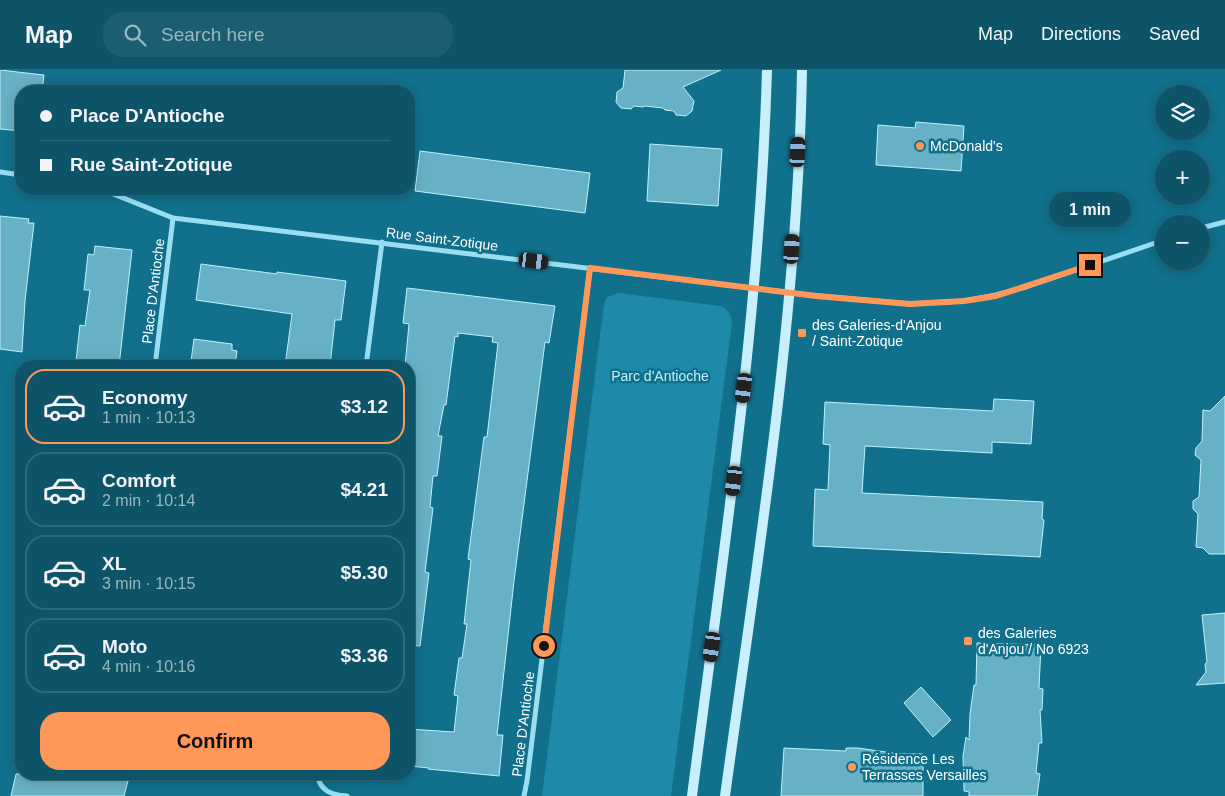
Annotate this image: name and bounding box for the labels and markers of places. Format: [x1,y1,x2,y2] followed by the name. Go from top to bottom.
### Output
[930,138,1003,154] place label: McDonald's
[914,140,926,152] marker: McDonald's
[812,317,942,349] place label: des Galeries-d'Anjou / Saint-Zotique
[796,327,808,339] marker: des Galeries-d'Anjou / Saint-Zotique
[978,625,1089,657] place label: des Galeries d'Anjou / No 6923
[962,635,974,647] marker: des Galeries d'Anjou / No 6923
[862,751,987,783] place label: Résidence Les Terrasses Versailles
[846,761,858,773] marker: Résidence Les Terrasses Versailles

